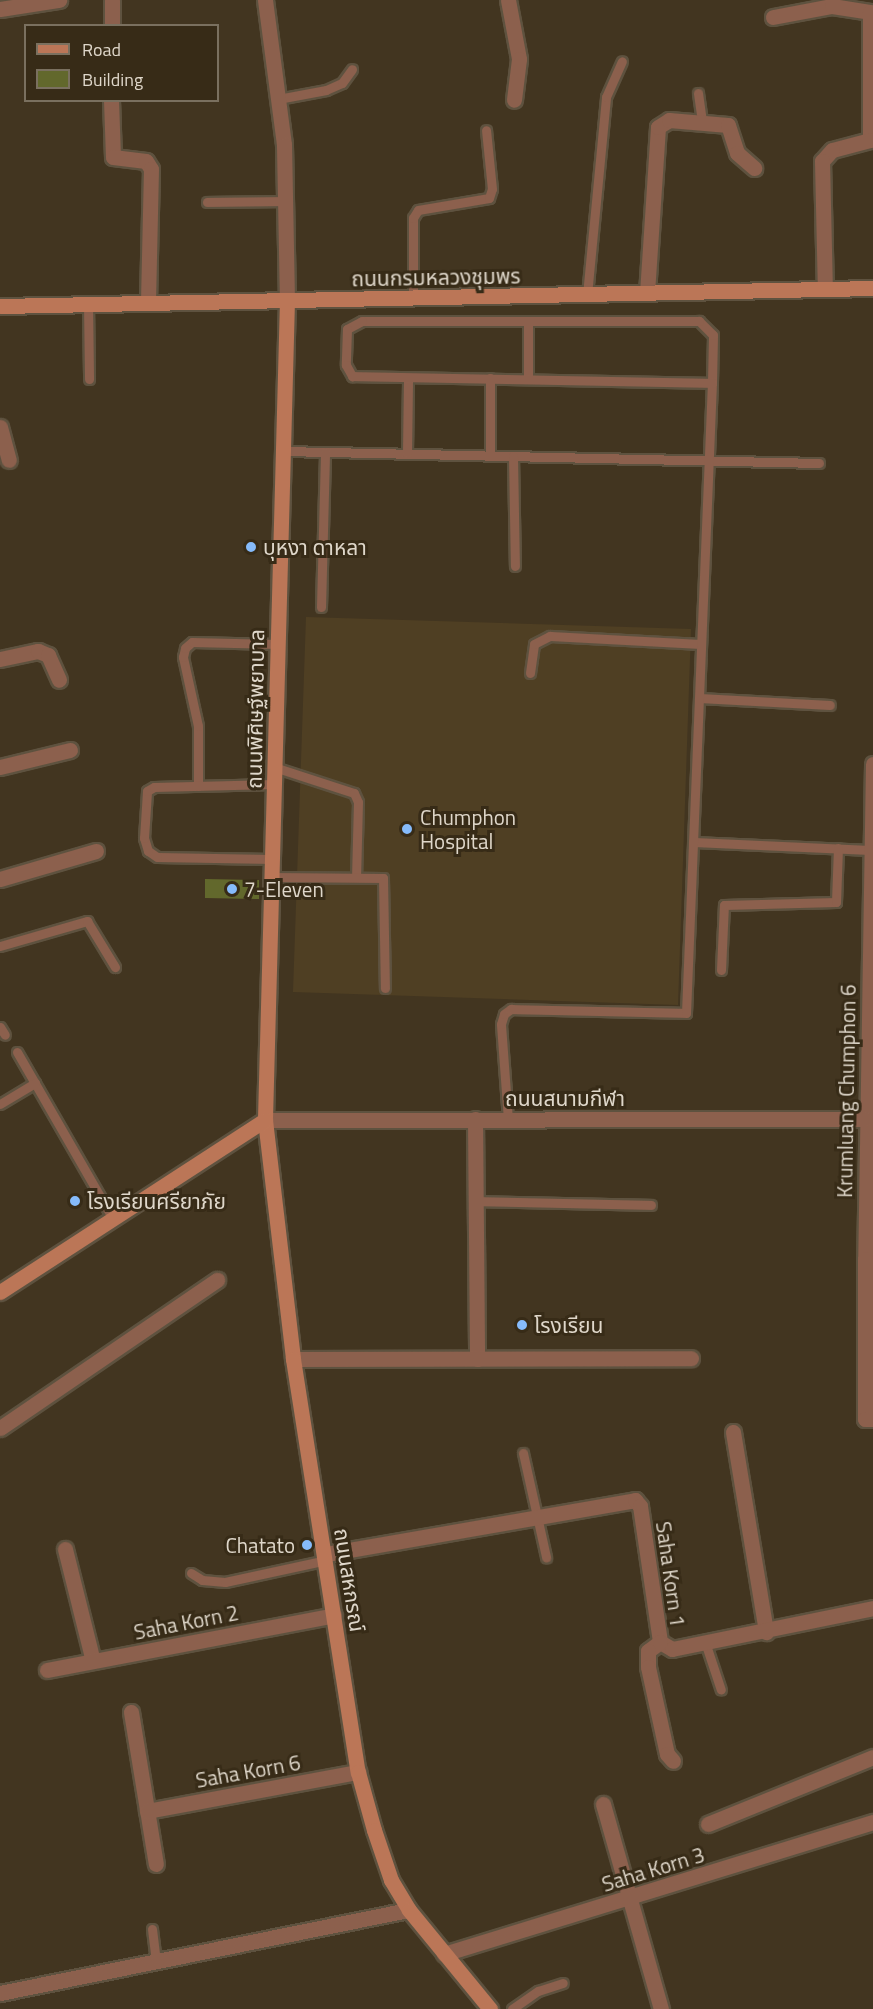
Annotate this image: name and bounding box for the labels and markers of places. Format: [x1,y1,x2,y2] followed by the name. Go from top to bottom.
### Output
[263,534,367,560] place label: บุหงา ดาหลา
[244,540,258,554] marker: บุหงา ดาหลา
[420,804,516,854] place label: Chumphon Hospital
[398,820,416,838] marker: Chumphon Hospital
[244,876,324,902] place label: 7-Eleven
[225,882,239,896] marker: 7-Eleven
[87,1188,226,1214] place label: โรงเรียนศรียาภัย
[68,1194,82,1208] marker: โรงเรียนศรียาภัย
[534,1312,603,1338] place label: โรงเรียน
[515,1318,529,1332] marker: โรงเรียน
[225,1532,295,1558] place label: Chatato
[300,1538,314,1552] marker: Chatato

